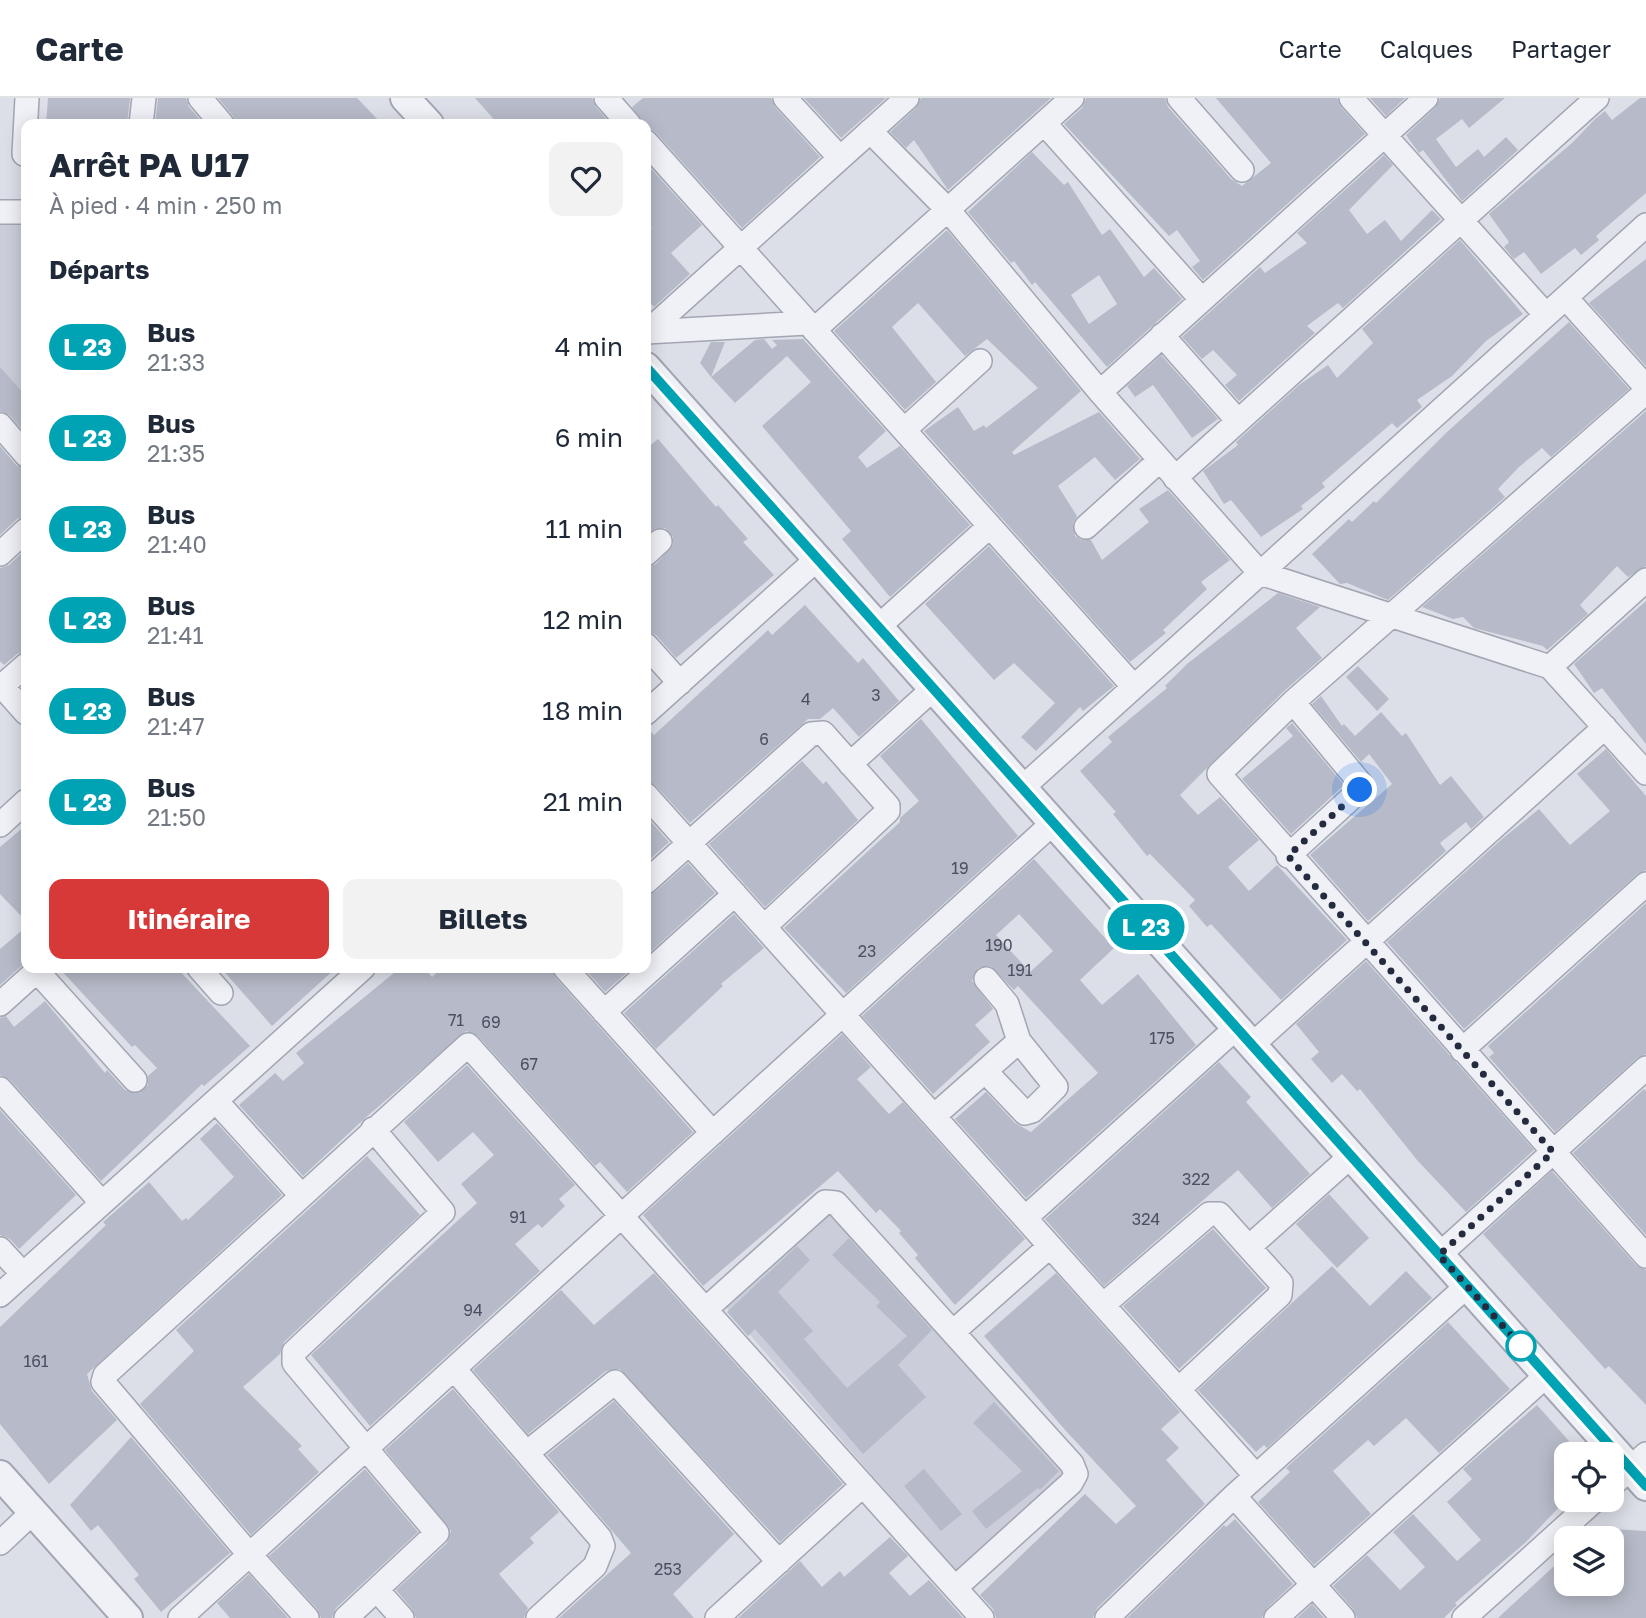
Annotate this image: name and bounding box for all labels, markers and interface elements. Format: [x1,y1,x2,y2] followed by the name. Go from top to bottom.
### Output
[35,29,124,68] text: Carte
[1278,34,1342,63] text: Carte
[1380,34,1473,63] text: Calques
[1511,34,1611,63] text: Partager
[549,142,623,216] button: heart
[49,145,249,184] text: Arrêt PA U17
[49,191,282,219] text: À pied · 4 min · 250 m
[49,254,150,285] text: Départs
[147,317,195,348] text: Bus
[555,331,623,362] text: 4 min
[63,332,112,361] text: L 23
[147,348,205,376] text: 21:33
[147,408,195,439] text: Bus
[555,422,623,453] text: 6 min
[63,423,112,452] text: L 23
[147,439,205,467] text: 21:35
[147,499,195,530] text: Bus
[545,513,623,544] text: 11 min
[63,514,112,543] text: L 23
[147,530,207,558] text: 21:40
[147,590,195,621] text: Bus
[543,604,623,635] text: 12 min
[63,605,112,634] text: L 23
[147,621,204,649] text: 21:41
[147,681,195,712] text: Bus
[871,685,881,705] house number: 3
[801,689,811,709] house number: 4
[542,695,623,726] text: 18 min
[63,696,112,725] text: L 23
[147,712,205,740] text: 21:47
[759,729,769,749] house number: 6
[147,772,195,803] text: Bus
[1342,772,1377,807] your location
[543,786,623,817] text: 21 min
[63,787,112,816] text: L 23
[147,803,206,831] text: 21:50
[951,858,969,878] house number: 19
[49,879,329,959] button: Itinéraire
[343,879,623,959] button: Billets
[1097,904,1195,950] line badge: L 23
[1122,912,1170,941] text: L 23
[985,935,1013,955] house number: 190
[858,941,876,961] house number: 23
[1007,960,1033,980] house number: 191
[448,1010,464,1030] house number: 71
[481,1012,501,1032] house number: 69
[1149,1028,1175,1048] house number: 175
[520,1054,538,1074] house number: 67
[1182,1169,1210,1189] house number: 322
[509,1207,527,1227] house number: 91
[1132,1209,1160,1229] house number: 324
[463,1300,483,1320] house number: 94
[1506,1331,1536,1361] unlabelled marker
[23,1351,49,1371] house number: 161
[1554,1442,1624,1596] map controls
[1554,1442,1624,1512] button: locate
[1554,1526,1624,1596] button: layers
[654,1559,682,1579] house number: 253

